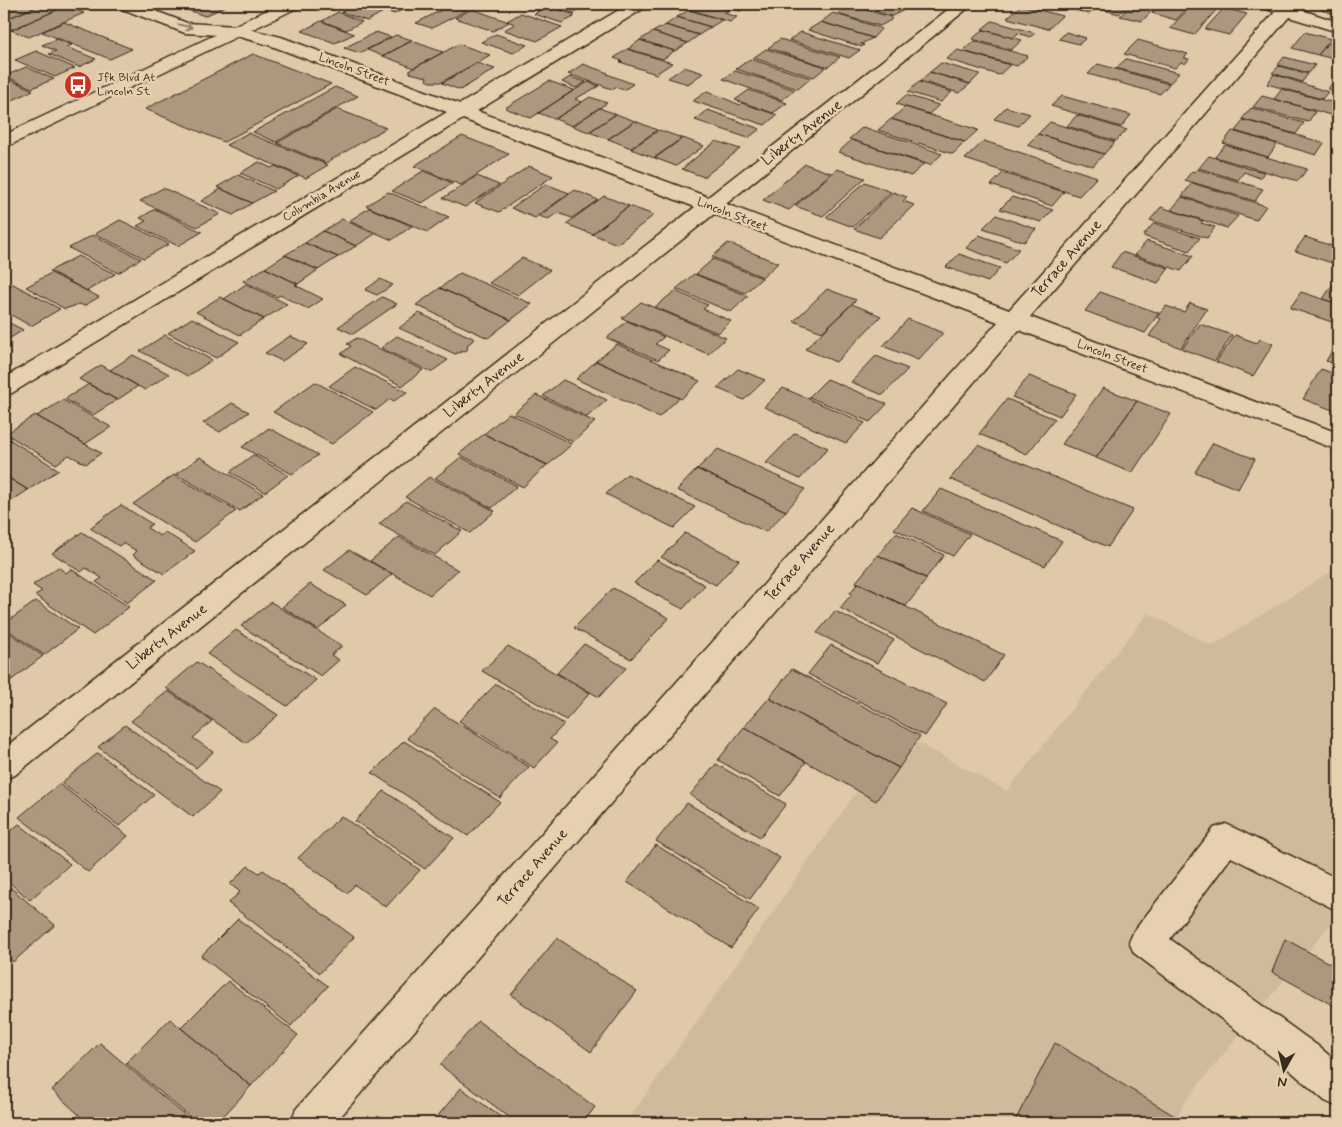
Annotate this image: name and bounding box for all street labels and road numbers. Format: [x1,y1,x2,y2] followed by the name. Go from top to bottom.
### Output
[316,50,392,90] street label: Lincoln Street
[758,95,846,171] street label: Liberty Avenue
[280,166,364,226] street label: Columbia Avenue
[694,194,770,236] street label: Lincoln Street
[1027,216,1107,302] street label: Terrace Avenue
[1074,336,1150,378] street label: Lincoln Street
[440,347,528,423] street label: Liberty Avenue
[760,520,840,606] street label: Terrace Avenue
[123,599,211,675] street label: Liberty Avenue
[493,825,573,911] street label: Terrace Avenue

